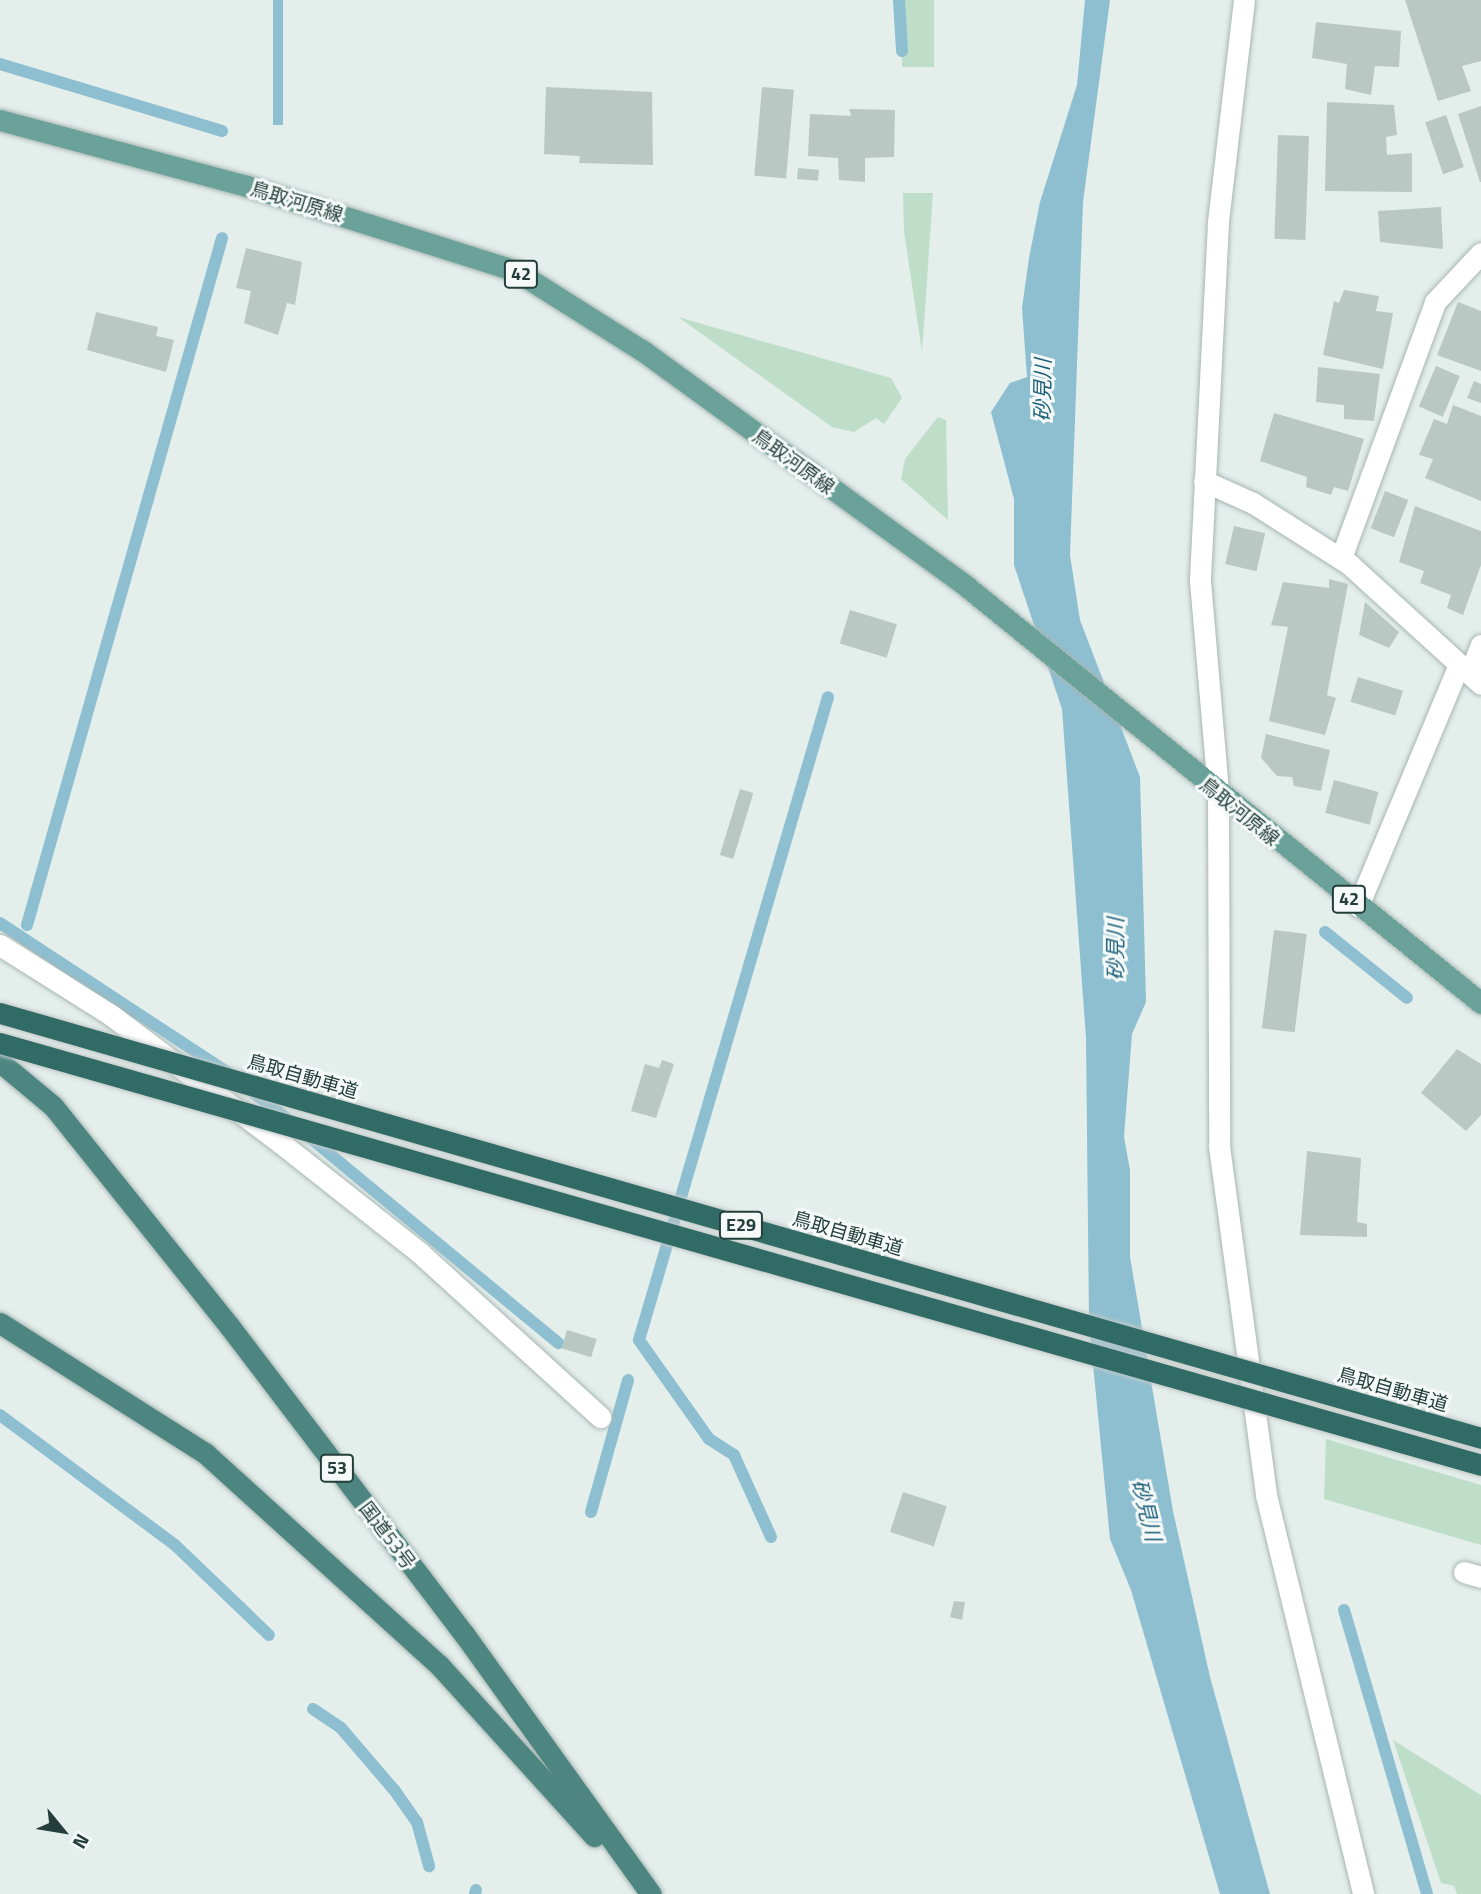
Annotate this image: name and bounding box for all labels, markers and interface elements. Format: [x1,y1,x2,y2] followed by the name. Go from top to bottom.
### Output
[248,176,346,226] street label: 鳥取河原線
[504,260,538,288] road number: 42
[1029,358,1055,422] water label: 砂見川
[749,424,839,498] street label: 鳥取河原線
[1196,772,1284,850] street label: 鳥取河原線
[1332,884,1366,914] road number: 42
[1102,918,1128,980] water label: 砂見川
[245,1049,361,1103] street label: 鳥取自動車道
[790,1206,906,1260] street label: 鳥取自動車道
[718,1210,764,1240] road number: E29
[1335,1362,1451,1416] street label: 鳥取自動車道
[320,1454,354,1483] road number: 53
[1127,1476,1167,1544] water label: 砂見川
[355,1497,421,1573] street label: 国道53号
[28,1796,98,1866] north arrow
[66,1829,97,1855] text: N

